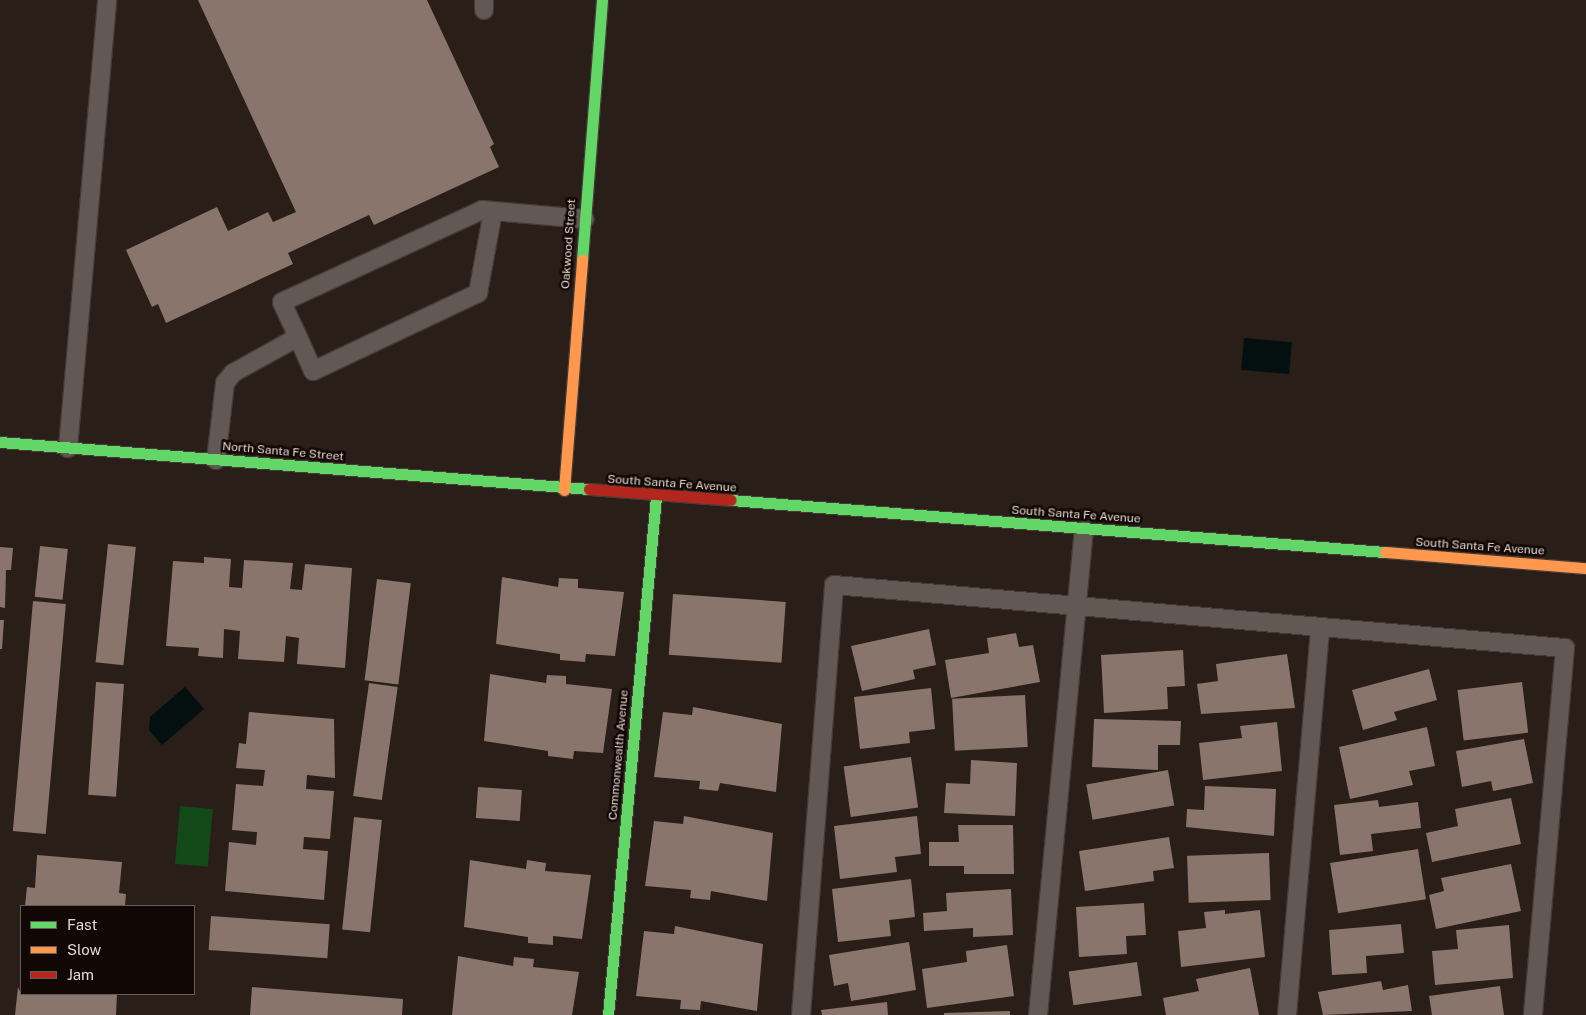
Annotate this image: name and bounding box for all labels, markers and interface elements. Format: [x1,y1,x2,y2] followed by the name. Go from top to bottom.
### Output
[559,199,579,289] street label: Oakwood Street
[222,440,344,464] street label: North Santa Fe Street
[607,472,737,496] street label: South Santa Fe Avenue
[1011,503,1141,527] street label: South Santa Fe Avenue
[1415,535,1545,559] street label: South Santa Fe Avenue
[606,689,632,821] street label: Commonwealth Avenue
[20,905,195,995] legend
[67,916,97,933] text: Fast
[67,941,101,958] text: Slow
[67,966,94,983] text: Jam

